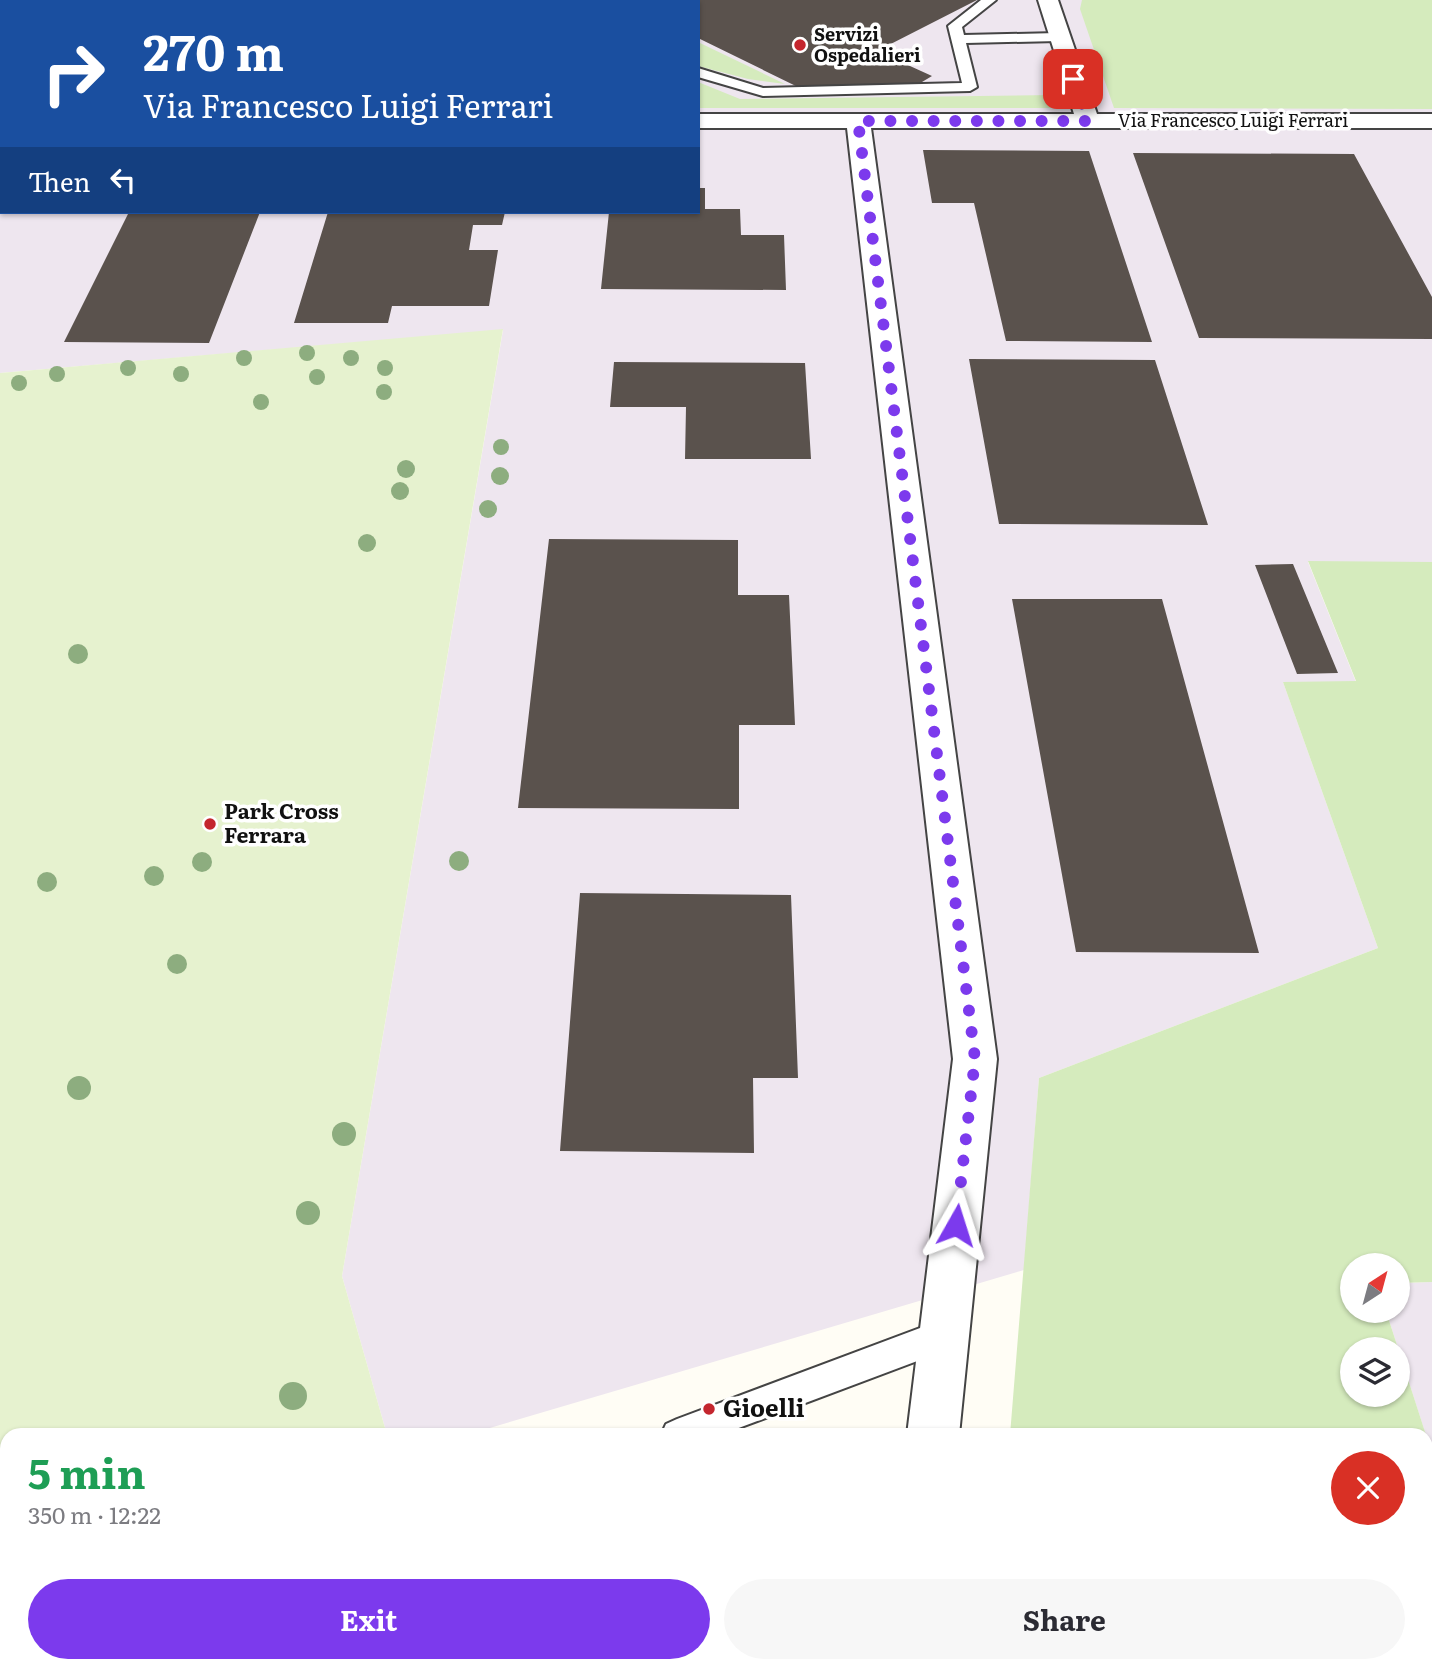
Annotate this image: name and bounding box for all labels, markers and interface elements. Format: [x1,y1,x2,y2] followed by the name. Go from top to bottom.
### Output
[143,13,284,86] text: 270 m
[814,20,921,68] place label: Servizi Ospedalieri
[28,28,119,119] icon: right
[792,37,808,53] marker: Servizi Ospedalieri
[1043,49,1103,109] pin
[1054,60,1092,98] icon: arrive
[143,80,553,128] text: Via Francesco Luigi Ferrari
[1118,106,1348,133] street label: Via Francesco Luigi Ferrari
[28,161,90,200] text: Then
[104,161,142,199] icon: left
[224,794,339,849] place label: Park Cross Ferrara
[202,816,218,832] marker: Park Cross Ferrara
[919,1188,993,1262] position arrow
[1340,1253,1410,1323] north arrow
[1340,1253,1410,1407] map controls
[1340,1337,1410,1407] button: layers
[723,1389,805,1424] place label: Gioelli
[701,1401,717,1417] marker: Gioelli
[28,1440,146,1502] text: 5 min
[1331,1451,1405,1525] button: close
[28,1497,161,1531] text: 350 m · 12:22
[28,1579,710,1659] button: Exit
[724,1579,1405,1659] button: Share

